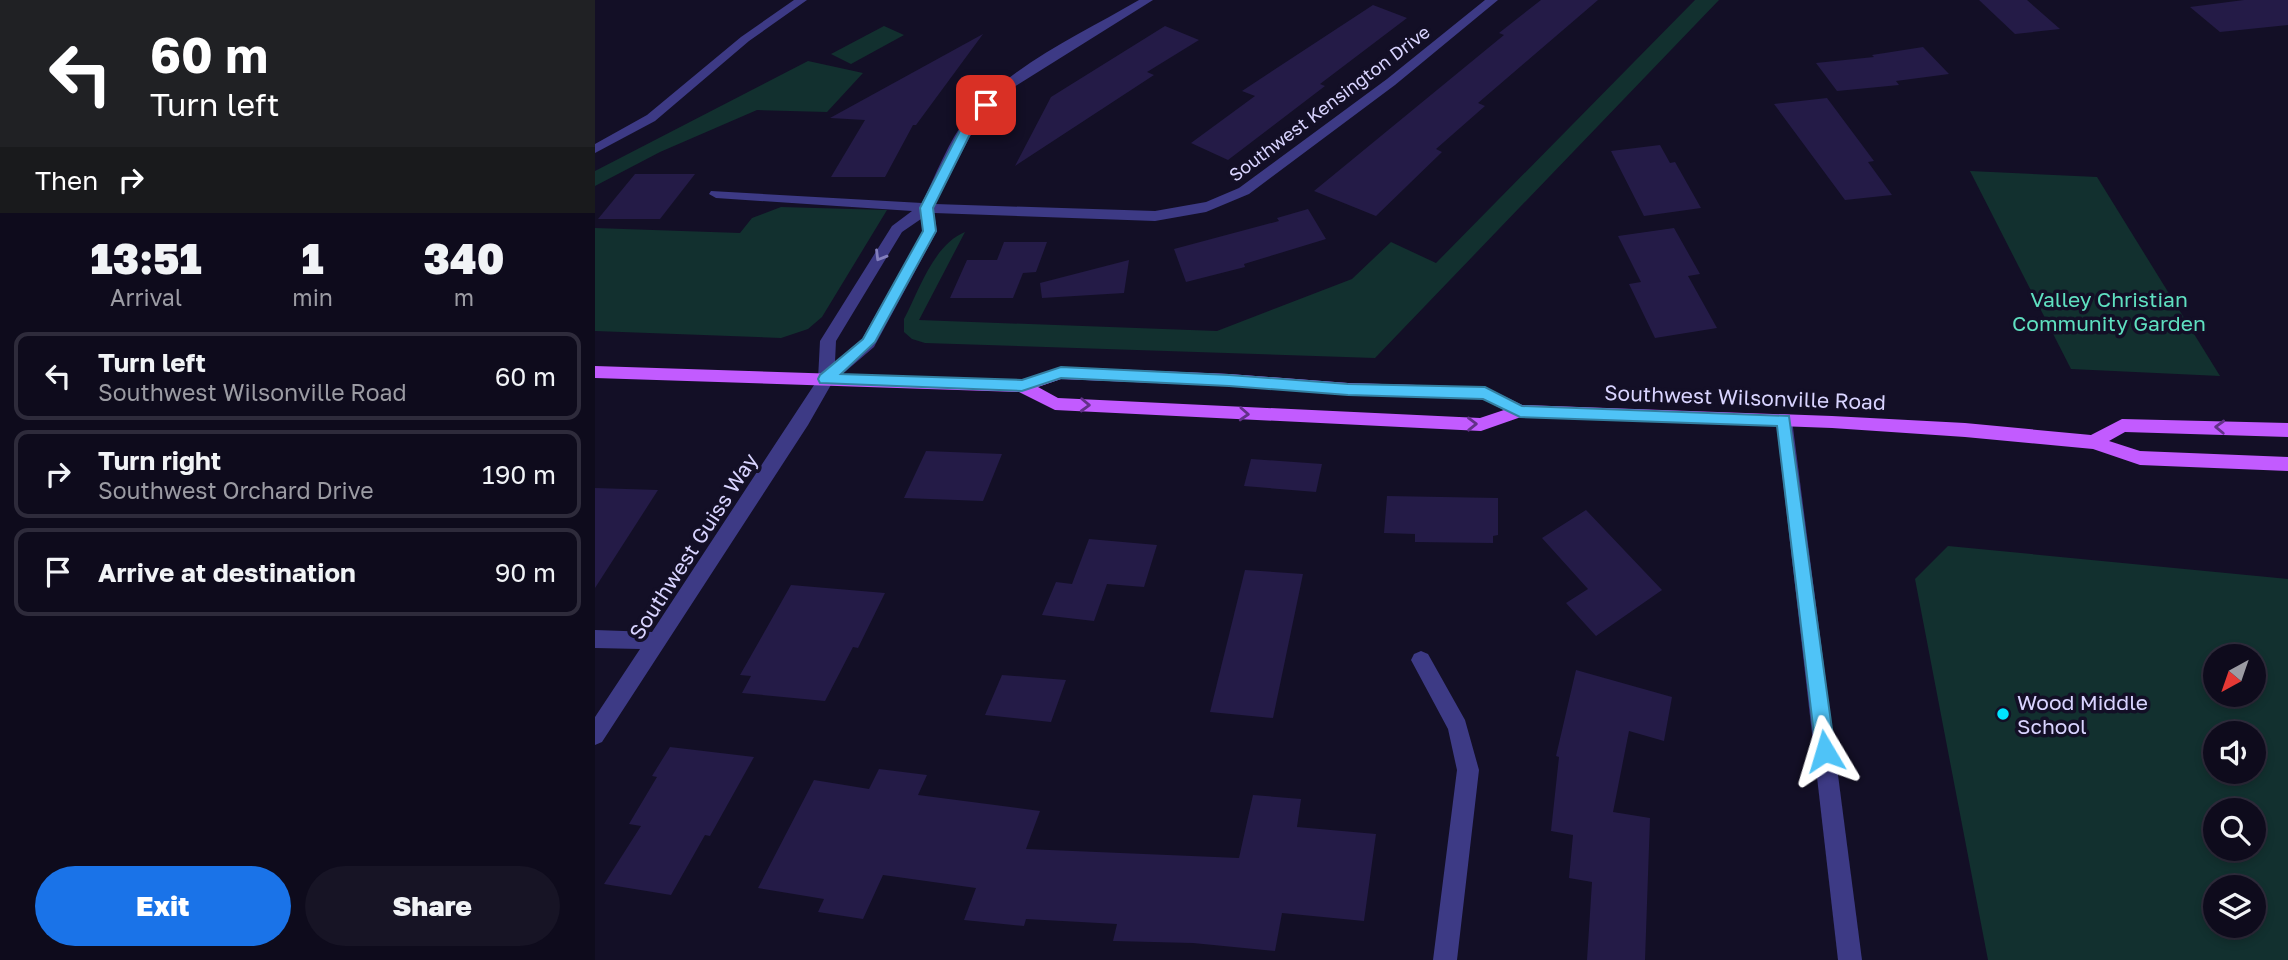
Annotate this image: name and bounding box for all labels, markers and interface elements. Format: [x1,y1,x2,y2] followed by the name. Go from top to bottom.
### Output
[1224,20,1434,186] street label: Southwest Kensington Drive
[150,25,268,84] text: 60 m
[35,28,126,119] icon: left
[956,75,1016,135] pin
[150,85,279,123] text: Turn left
[967,86,1005,124] icon: arrive
[112,161,150,199] icon: right
[35,165,98,196] text: Then
[91,233,202,283] text: 13:51
[302,233,324,283] text: 1
[424,233,504,283] text: 340
[875,248,888,261] one-way arrow
[110,283,182,311] text: Arrival
[292,283,333,311] text: min
[454,283,474,311] text: m
[2012,286,2206,336] park label: Valley Christian Community Garden
[98,347,206,378] text: Turn left
[39,357,77,395] icon: left
[495,361,556,392] text: 60 m
[98,378,407,406] text: Southwest Wilsonville Road
[1604,379,1886,415] street label: Southwest Wilsonville Road
[1081,397,1091,413] one-way arrow
[1239,406,1250,421] one-way arrow
[1467,416,1477,432] one-way arrow
[2214,420,2225,435] one-way arrow
[98,445,221,476] text: Turn right
[623,448,763,644] street label: Southwest Guiss Way
[39,455,77,493] icon: right
[482,459,556,490] text: 190 m
[98,476,374,504] text: Southwest Orchard Drive
[39,553,77,591] icon: arrive
[98,557,356,588] text: Arrive at destination
[495,557,556,588] text: 90 m
[2203,644,2266,707] north arrow
[2203,644,2266,938] map controls
[2017,689,2148,739] place label: Wood Middle School
[1995,706,2011,722] marker: Wood Middle School
[1788,714,1862,788] position arrow
[2203,721,2266,784] button: sound
[2203,798,2266,861] button: search
[35,866,291,946] button: Exit
[305,866,560,946] button: Share
[2203,875,2266,938] button: layers

